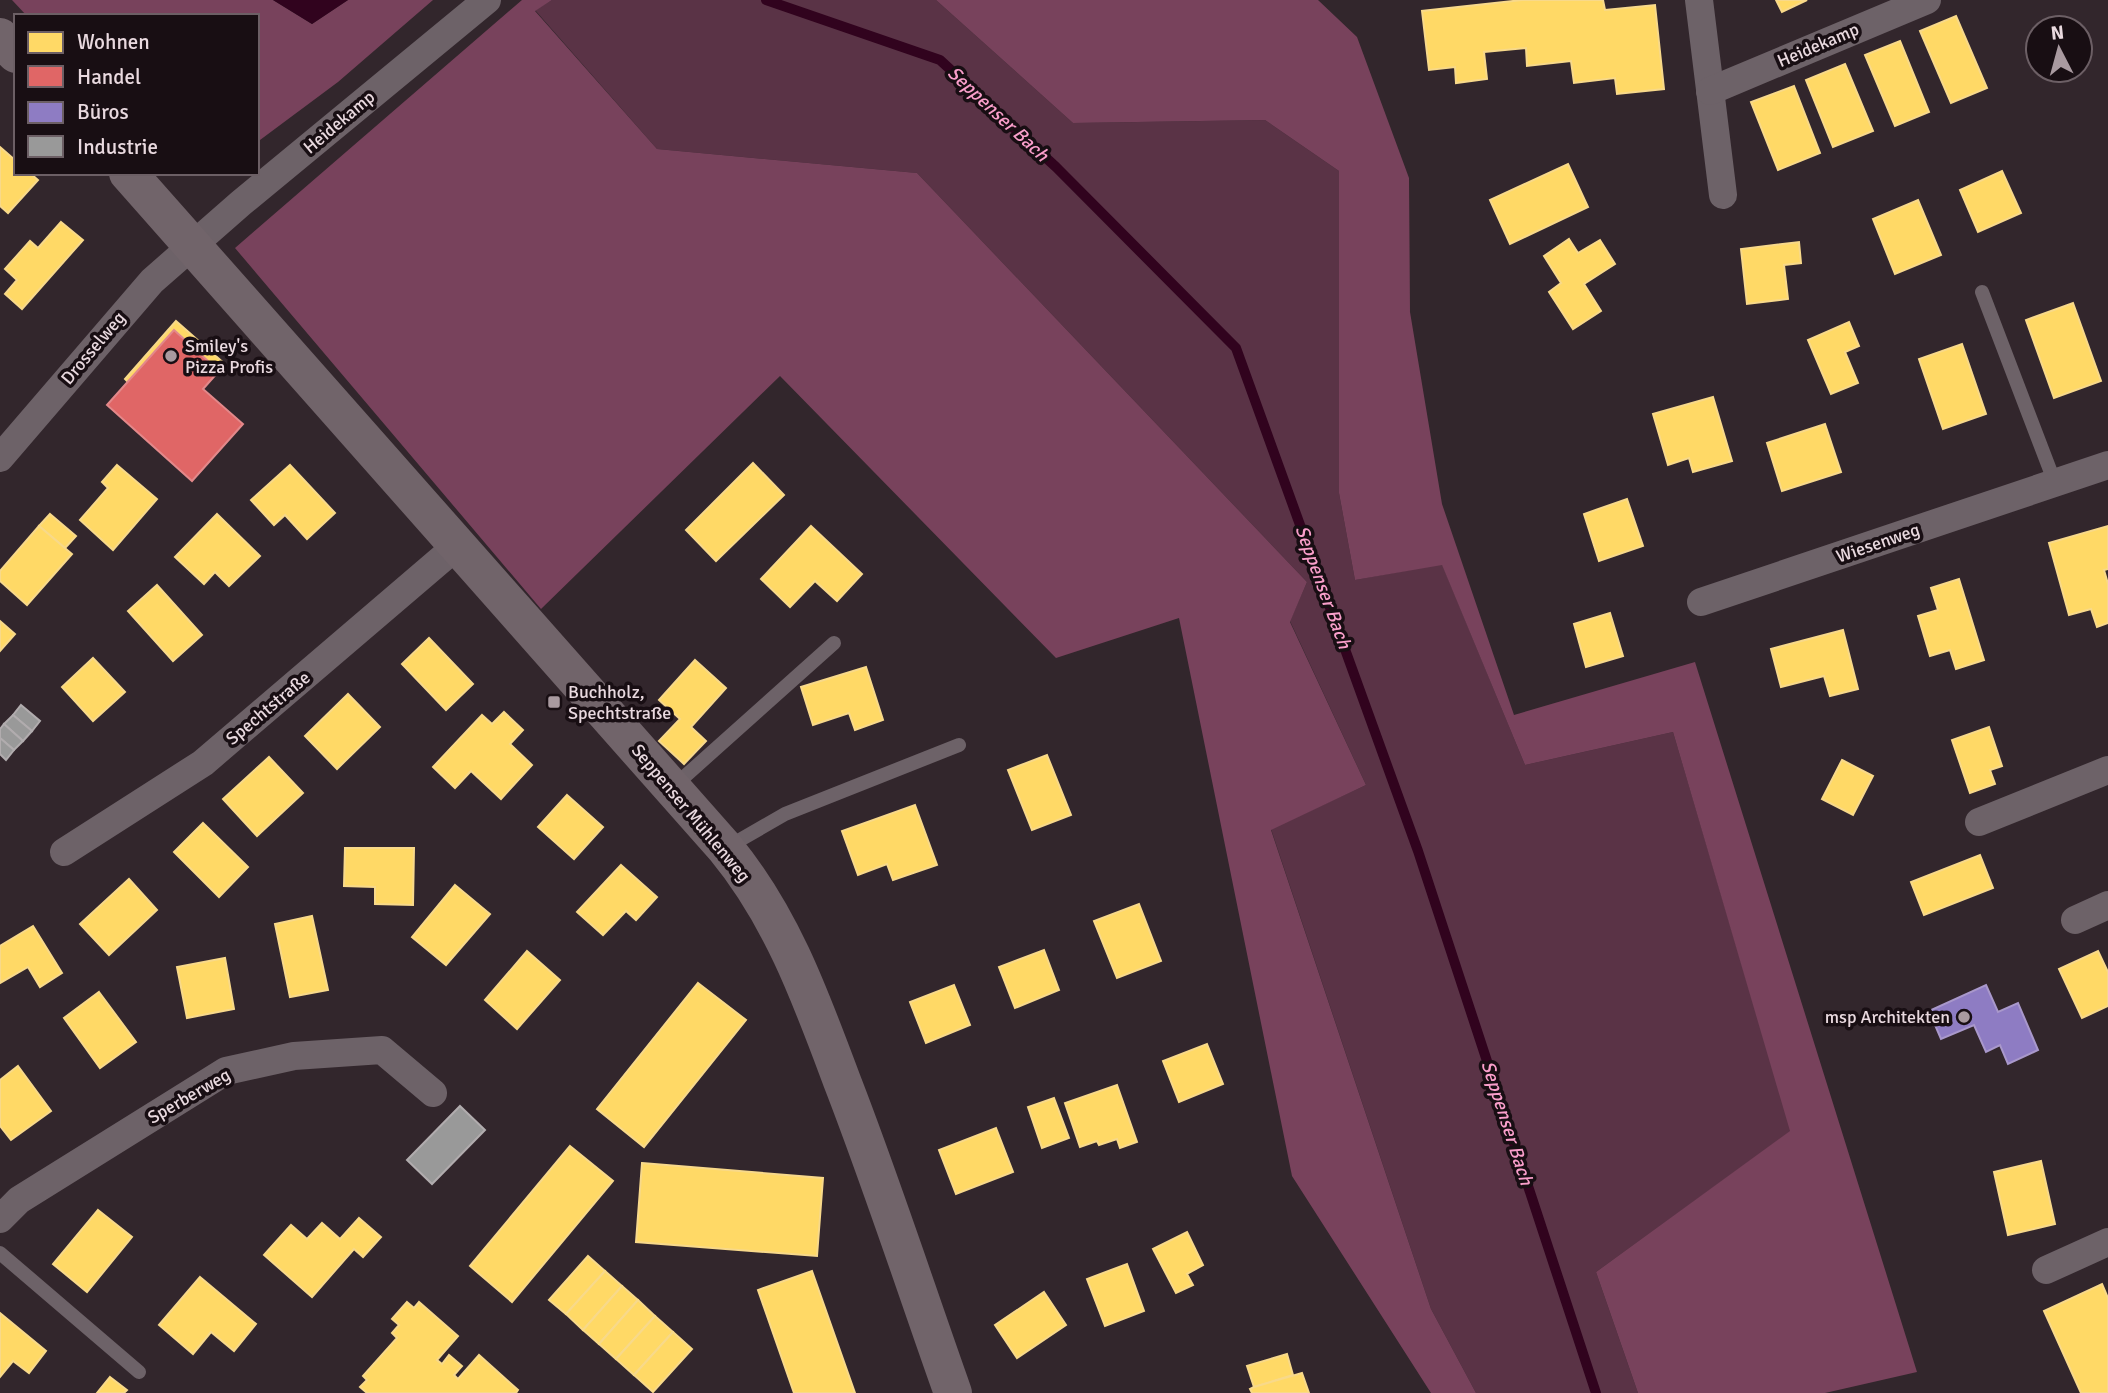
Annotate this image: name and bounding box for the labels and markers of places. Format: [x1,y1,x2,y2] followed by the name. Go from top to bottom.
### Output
[185,335,273,378] place label: Smiley's Pizza Profis
[163,348,179,364] marker: Smiley's Pizza Profis
[568,681,671,724] place label: Buchholz, Spechtstraße
[546,694,562,710] marker: Buchholz, Spechtstraße
[1825,1006,1950,1028] place label: msp Architekten
[1956,1009,1972,1025] marker: msp Architekten

